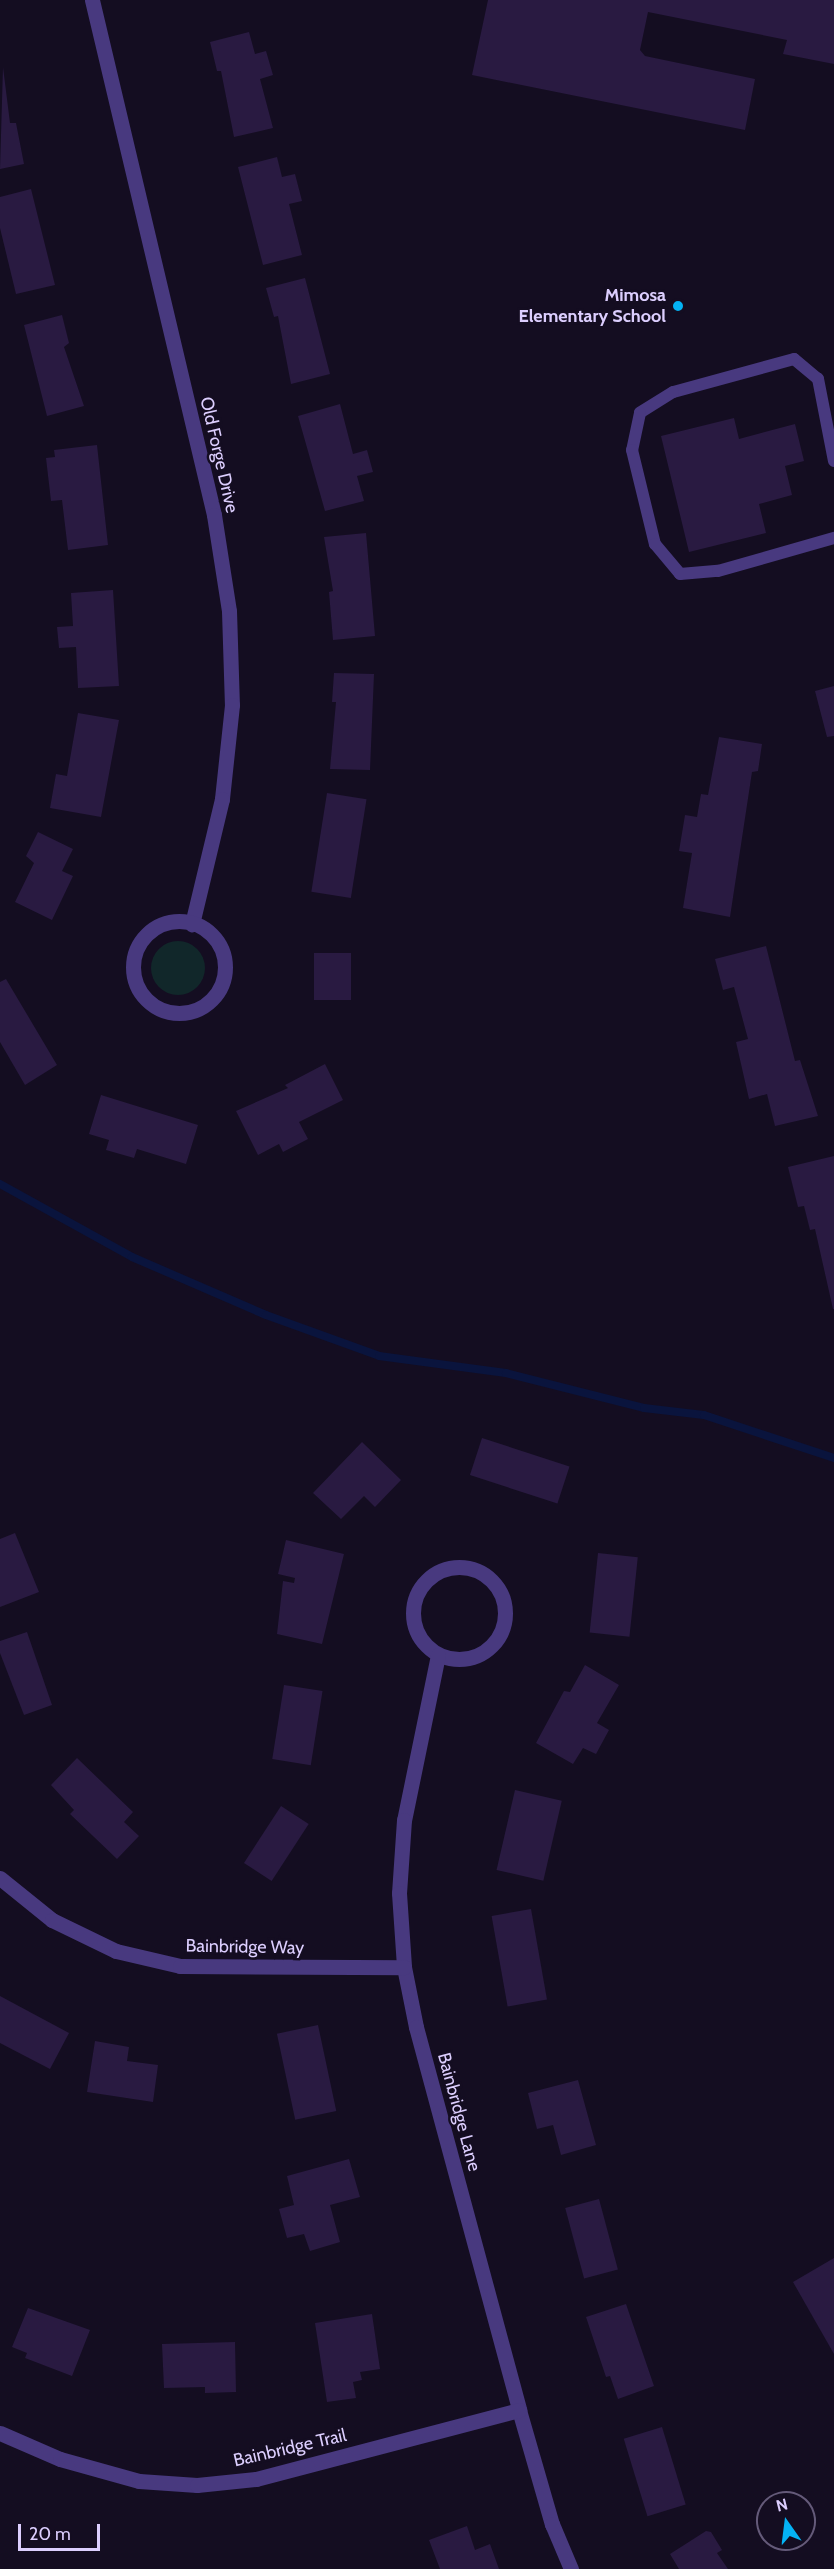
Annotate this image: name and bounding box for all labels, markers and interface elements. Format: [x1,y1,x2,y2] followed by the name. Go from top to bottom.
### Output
[519,285,666,328] place label: Mimosa Elementary School
[671,299,685,313] marker: Mimosa Elementary School
[195,395,243,515] street label: Old Forge Drive
[185,1935,305,1959] street label: Bainbridge Way
[433,2050,485,2174] street label: Bainbridge Lane
[231,2425,349,2471] street label: Bainbridge Trail
[756,2491,816,2551] north arrow
[774,2494,790,2516] text: N
[21,2512,104,2550] scale bar
[29,2523,71,2545] text: 20 m

